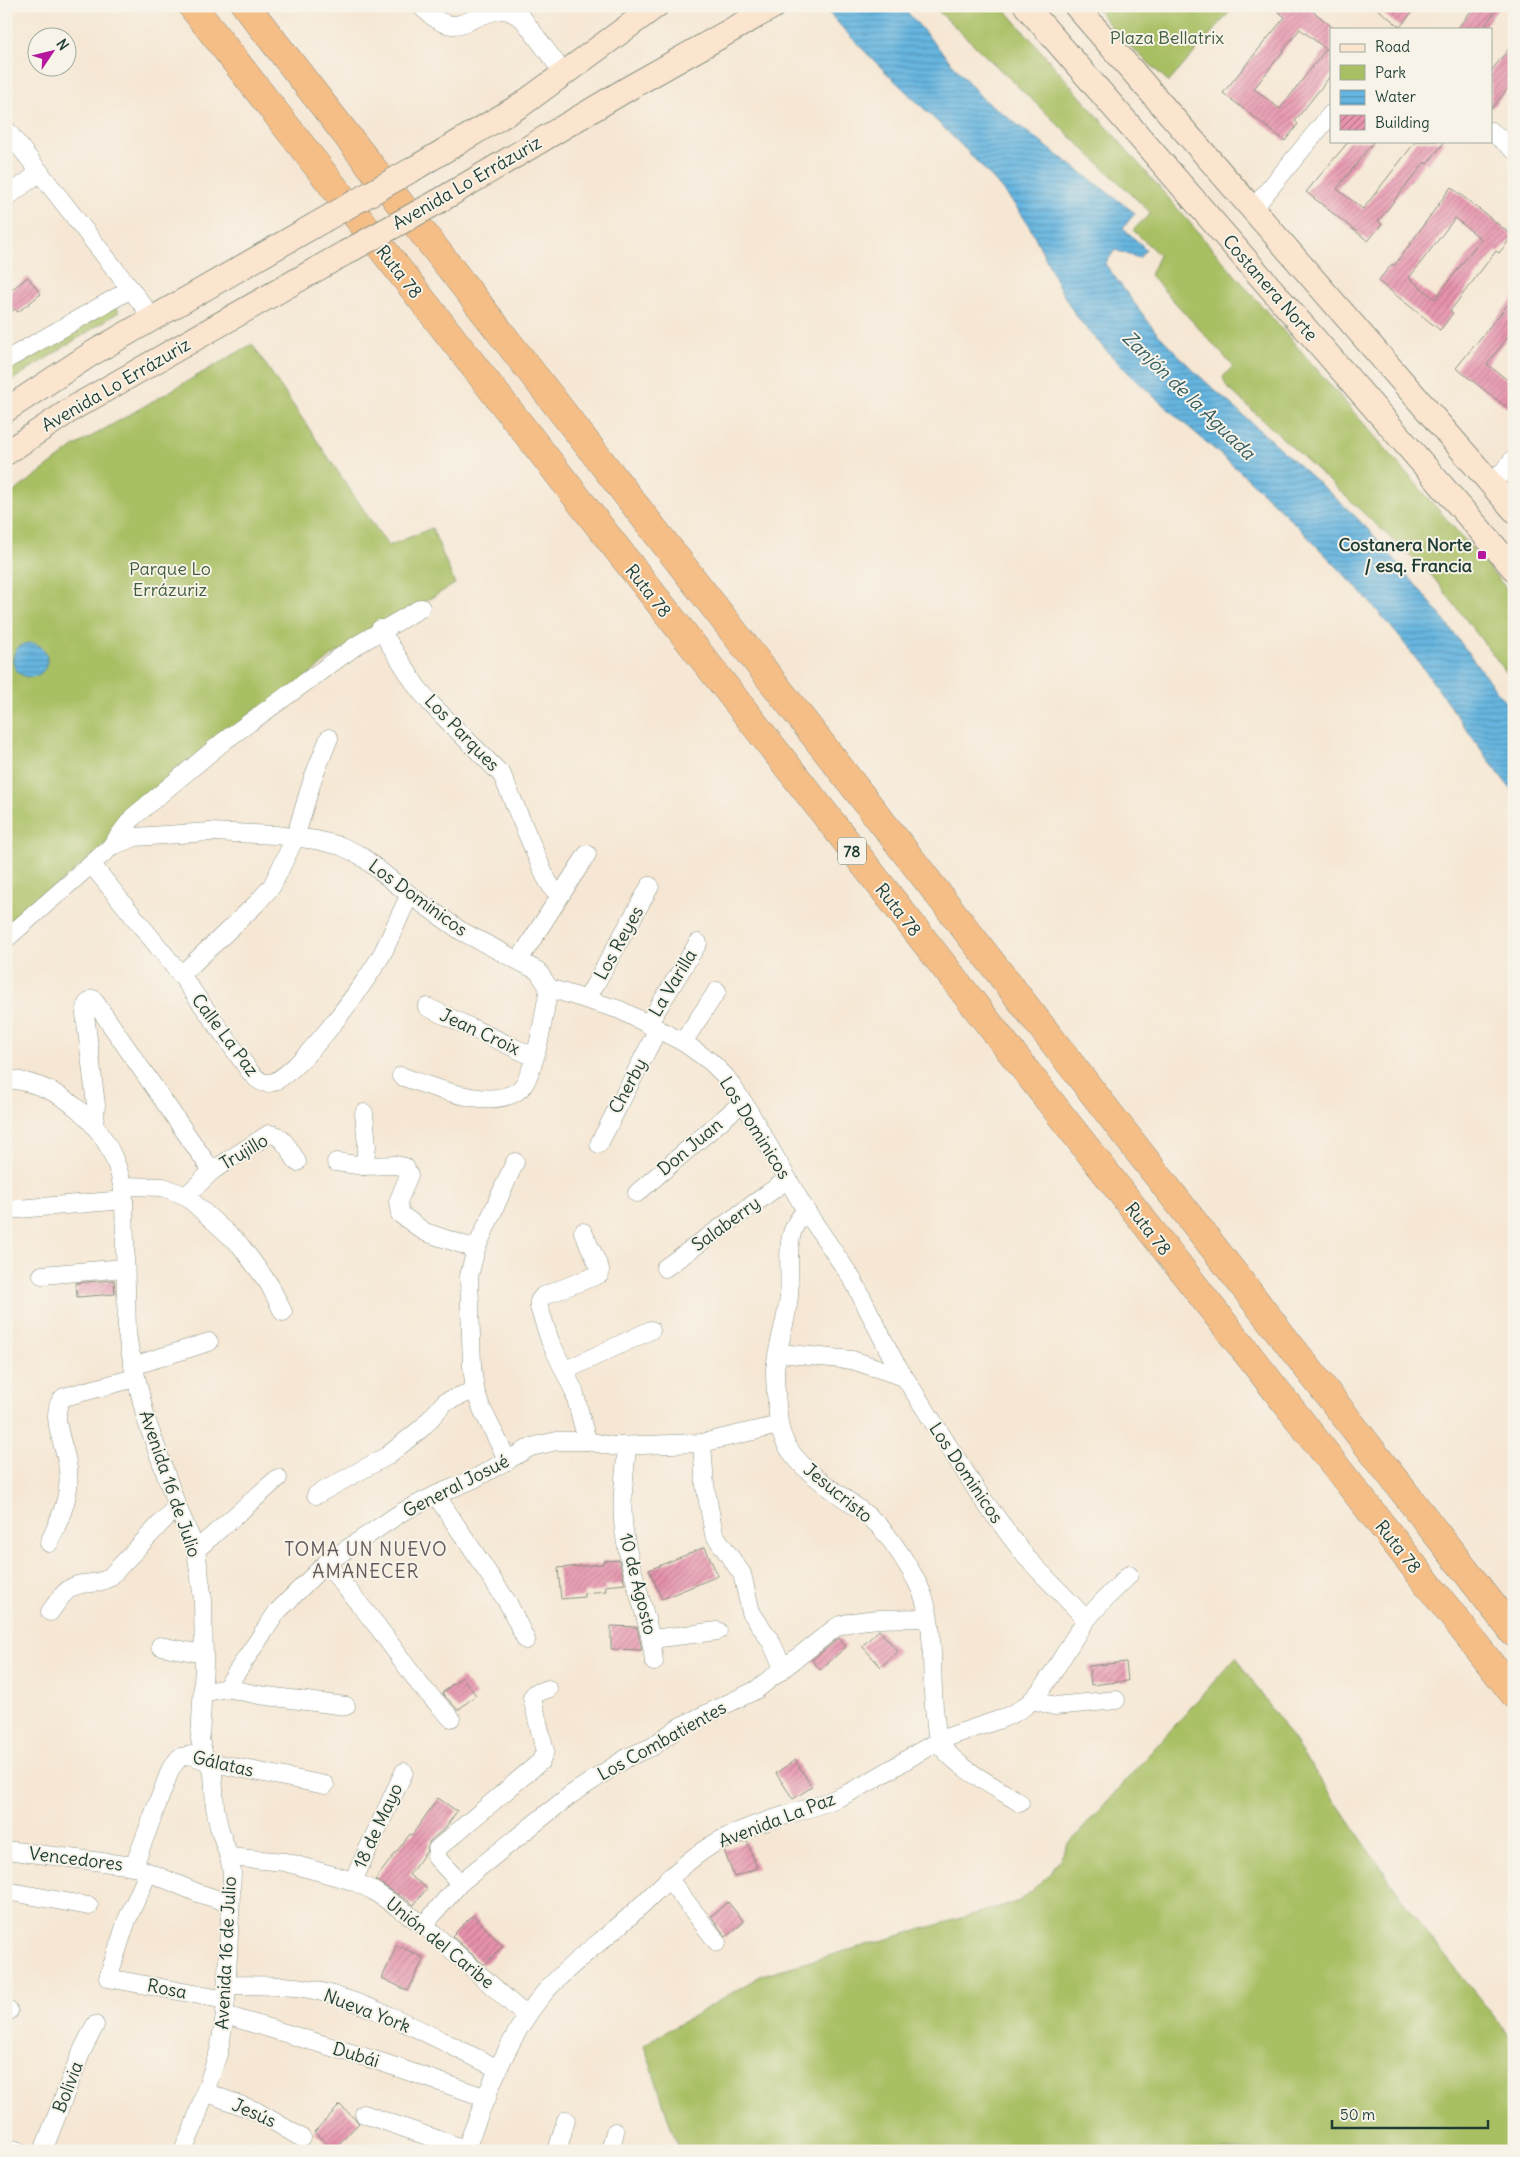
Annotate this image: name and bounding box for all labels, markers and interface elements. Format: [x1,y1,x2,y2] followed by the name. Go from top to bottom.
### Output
[1110,26,1224,49] park label: Plaza Bellatrix
[28,28,78,78] north arrow
[1330,28,1492,142] legend
[52,35,73,54] text: N
[1375,37,1410,56] text: Road
[1375,63,1406,82] text: Park
[1375,87,1416,106] text: Water
[1375,113,1430,132] text: Building
[388,130,545,234] street label: Avenida Lo Errázuriz
[1218,230,1323,346] street label: Costanera Norte
[371,240,427,303] street label: Ruta 78
[1118,326,1261,465] water label: Zanjón de la Aguada
[37,332,194,436] street label: Avenida Lo Errázuriz
[1339,533,1472,577] place label: Costanera Norte / esq. Francia
[1476,549,1488,561] marker: Costanera Norte / esq. Francia
[129,557,211,601] park label: Parque Lo Errázuriz
[620,559,676,622] street label: Ruta 78
[420,689,505,776] street label: Los Parques
[838,838,866,864] road number: 78
[364,854,472,941] street label: Los Dominicos
[870,878,926,941] street label: Ruta 78
[589,902,648,984] street label: Los Reyes
[643,945,702,1021] street label: La Varilla
[187,989,264,1081] street label: Calle La Paz
[436,1003,524,1060] street label: Jean Croix
[603,1054,652,1117] street label: Cherby
[715,1072,796,1183] street label: Los Dominicos
[652,1113,727,1180] street label: Don Juan
[215,1128,272,1175] street label: Trujillo
[687,1191,764,1256] street label: Salaberry
[1120,1197,1176,1260] street label: Ruta 78
[135,1407,206,1560] street label: Avenida 16 de Julio
[924,1418,1009,1527] street label: Los Dominicos
[399,1449,513,1522] street label: General Josué
[799,1458,878,1527] street label: Jesucristo
[1370,1515,1426,1578] street label: Ruta 78
[615,1531,662,1637] street label: 10 de Agosto
[284,1537,448,1583] district label: TOMA UN NUEVO AMANECER
[593,1696,730,1785] street label: Los Combatientes
[190,1745,256,1782] street label: Gálatas
[348,1780,407,1872] street label: 18 de Mayo
[715,1787,839,1852] street label: Avenida La Paz
[28,1841,124,1876] street label: Vencedores
[210,1876,241,2030] street label: Avenida 16 de Julio
[381,1892,499,1993] street label: Unión del Caribe
[145,1973,189,2004] street label: Rosa
[321,1983,414,2038] street label: Nueva York
[330,2037,382,2072] street label: Dubái
[47,2058,88,2116] street label: Bolivia
[229,2093,280,2132] street label: Jesús
[1332,2097,1489,2129] scale bar
[1340,2105,1375,2124] text: 50 m

